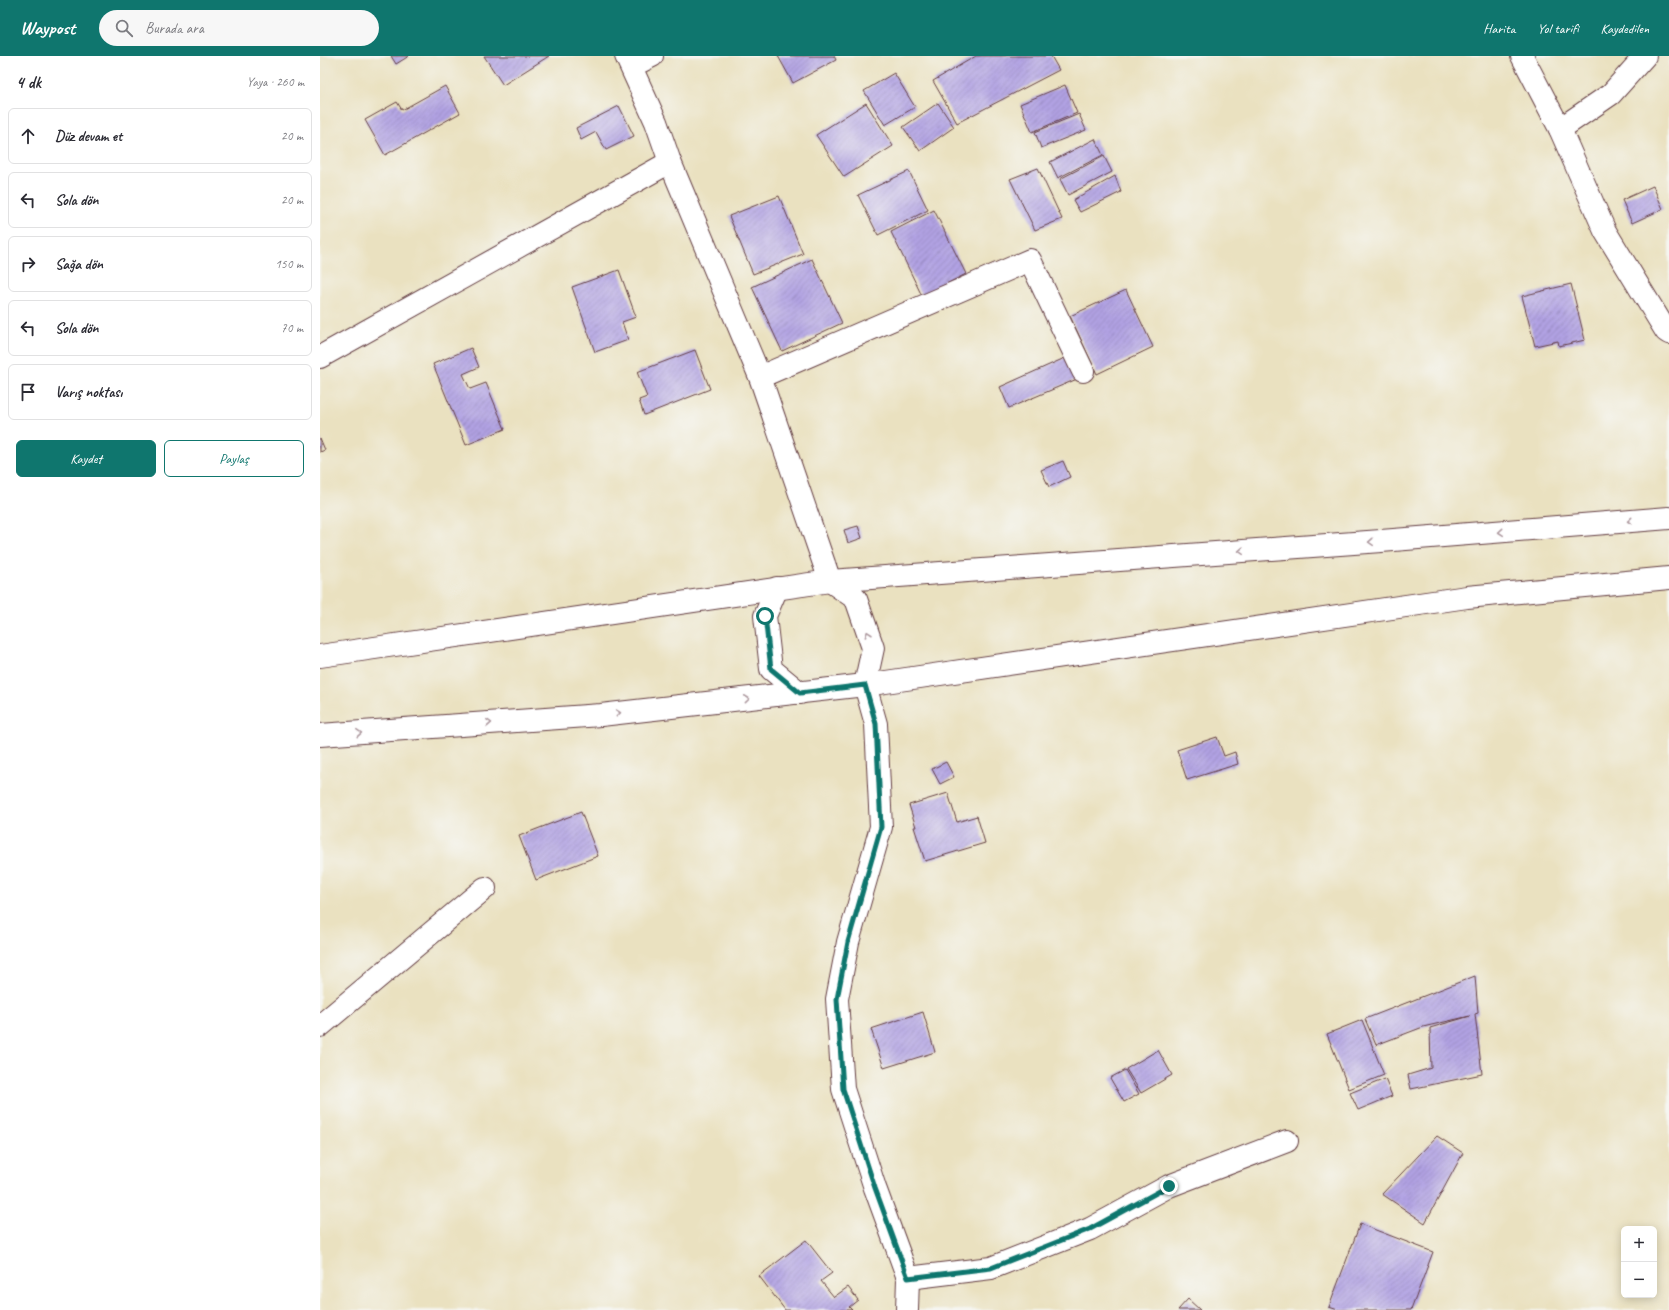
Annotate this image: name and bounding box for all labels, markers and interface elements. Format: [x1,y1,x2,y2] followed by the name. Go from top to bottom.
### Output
[99,10,379,46] search box
[20,16,75,40] text: Waypost
[113,17,135,39] icon: search
[145,19,204,38] text: Burada ara
[1483,20,1515,37] text: Harita
[1537,20,1579,37] text: Yol tarifi
[1601,20,1649,37] text: Kaydedilen
[16,72,41,93] text: 4 dk
[247,74,304,90] text: Yaya · 260 m
[17,125,39,147] icon: ahead
[55,127,122,146] text: Düz devam et
[281,128,303,144] text: 20 m
[17,189,39,211] icon: left
[55,191,98,210] text: Sola dön
[281,192,303,208] text: 20 m
[17,253,39,275] icon: right
[55,255,103,274] text: Sağa dön
[275,256,303,272] text: 150 m
[17,317,39,339] icon: left
[55,319,98,338] text: Sola dön
[281,320,303,336] text: 70 m
[17,381,39,403] icon: arrive
[55,383,122,402] text: Varış noktası
[16,440,156,477] button: Kaydet
[164,440,304,477] button: Paylaş
[1627,517,1633,526] one-way arrow
[1498,527,1504,536] one-way arrow
[1368,537,1374,546] one-way arrow
[1238,547,1244,556] one-way arrow
[756,607,774,625] route start
[864,631,873,638] one-way arrow
[744,695,750,704] one-way arrow
[615,709,621,718] one-way arrow
[486,719,492,728] one-way arrow
[356,728,362,737] one-way arrow
[1160,1177,1178,1195] route end
[1621,1226,1657,1298] map controls
[1621,1226,1657,1262] button: +
[1621,1262,1657,1298] button: −

